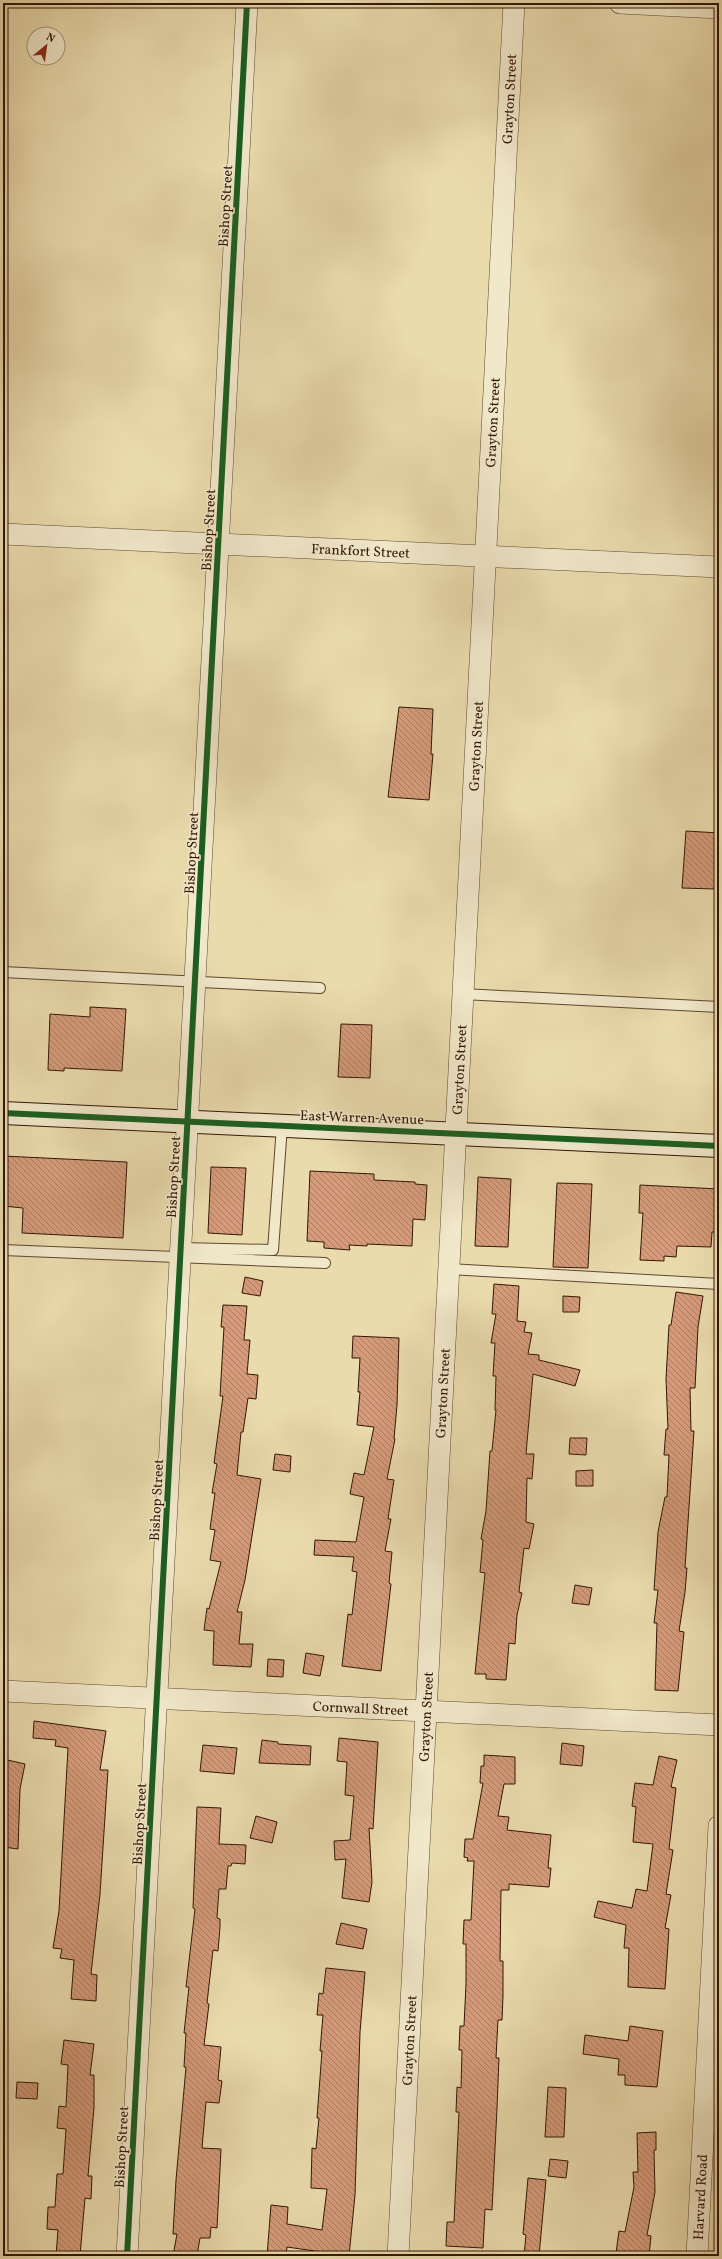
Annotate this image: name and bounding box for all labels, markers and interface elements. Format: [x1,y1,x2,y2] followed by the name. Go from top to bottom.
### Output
[26,26,66,66] north arrow
[43,30,57,47] text: N
[499,53,522,145] street label: Grayton Street
[215,164,238,248] street label: Bishop Street
[482,377,506,468] street label: Grayton Street
[198,488,221,572] street label: Bishop Street
[311,540,410,564] street label: Frankfort Street
[465,700,489,792] street label: Grayton Street
[181,811,204,895] street label: Bishop Street
[449,1024,472,1115] street label: Grayton Street
[300,1107,425,1130] street label: East Warren Avenue
[163,1135,186,1219] street label: Bishop Street
[432,1348,456,1439] street label: Grayton Street
[146,1458,169,1542] street label: Bishop Street
[415,1671,439,1762] street label: Grayton Street
[312,1698,409,1721] street label: Cornwall Street
[129,1782,152,1866] street label: Bishop Street
[399,1995,422,2086] street label: Grayton Street
[111,2105,134,2189] street label: Bishop Street
[690,2154,713,2241] street label: Harvard Road

